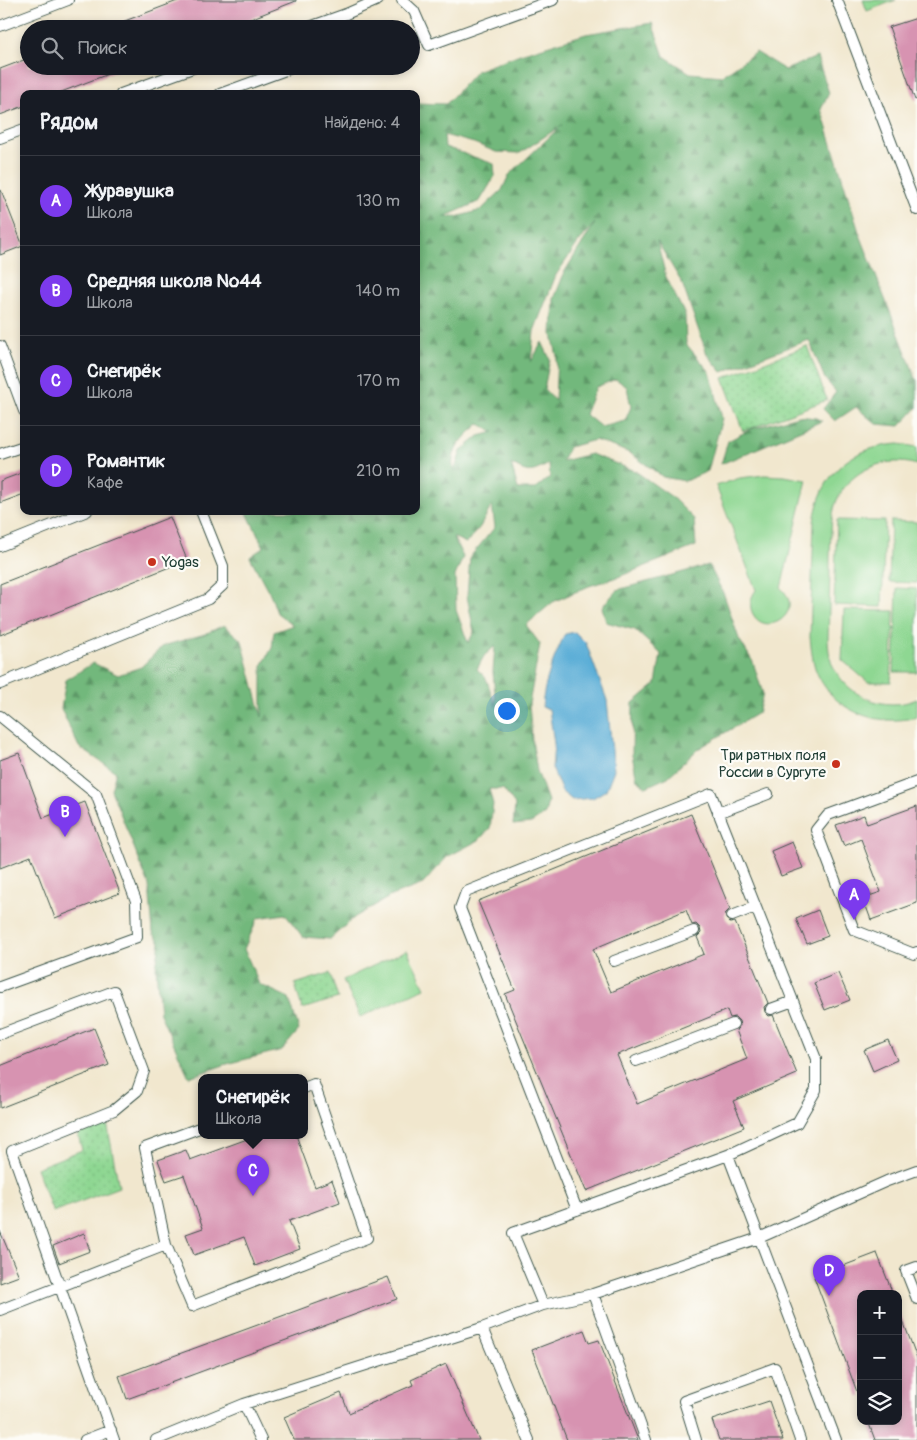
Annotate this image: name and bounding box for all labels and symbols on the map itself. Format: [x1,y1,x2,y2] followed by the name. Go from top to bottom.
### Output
[161,553,199,572] place label: Yogas
[146,556,158,568] marker: Yogas
[494,698,520,724] your location
[719,746,827,782] place label: Три ратных поля России в Сургуте
[830,758,842,770] marker: Три ратных поля России в Сургуте
[49,796,81,837] pin: B
[838,879,870,920] pin: A
[237,1155,269,1196] pin: C
[813,1255,845,1296] pin: D

